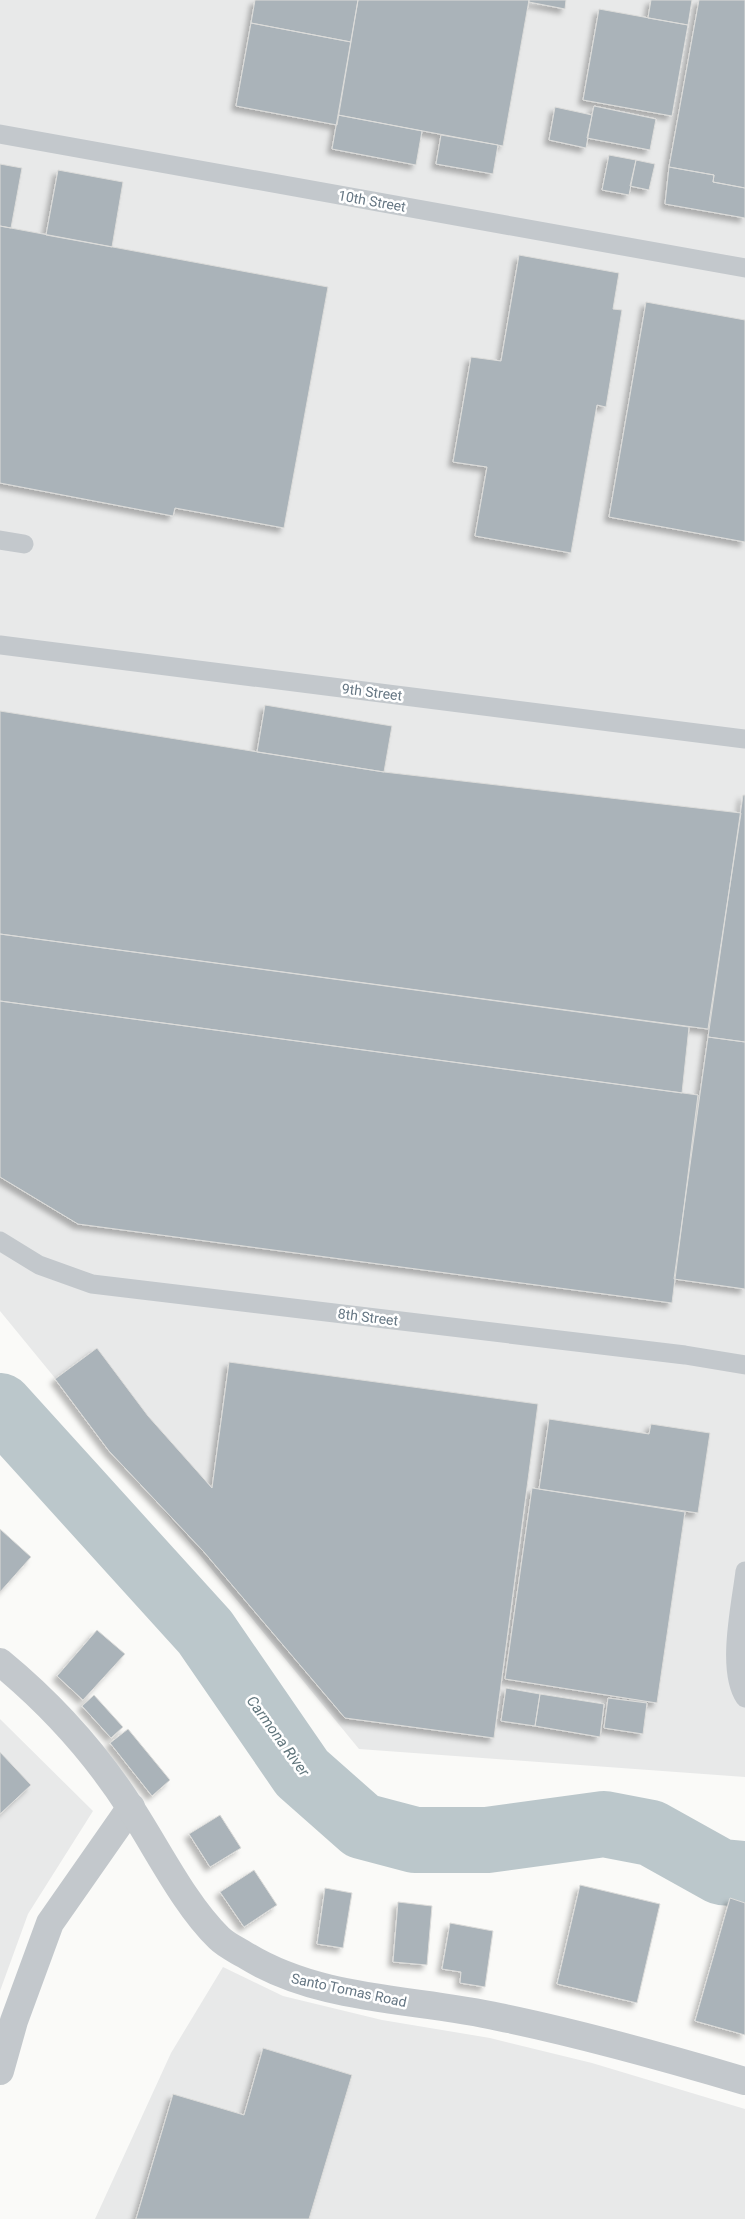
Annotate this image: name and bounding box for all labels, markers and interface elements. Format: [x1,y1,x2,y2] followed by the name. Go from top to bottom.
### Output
[337,187,407,215] street label: 10th Street
[341,680,403,704] street label: 9th Street
[337,1305,399,1329] street label: 8th Street
[243,1692,314,1781] water label: Carmona River
[290,1970,408,2010] street label: Santo Tomas Road

